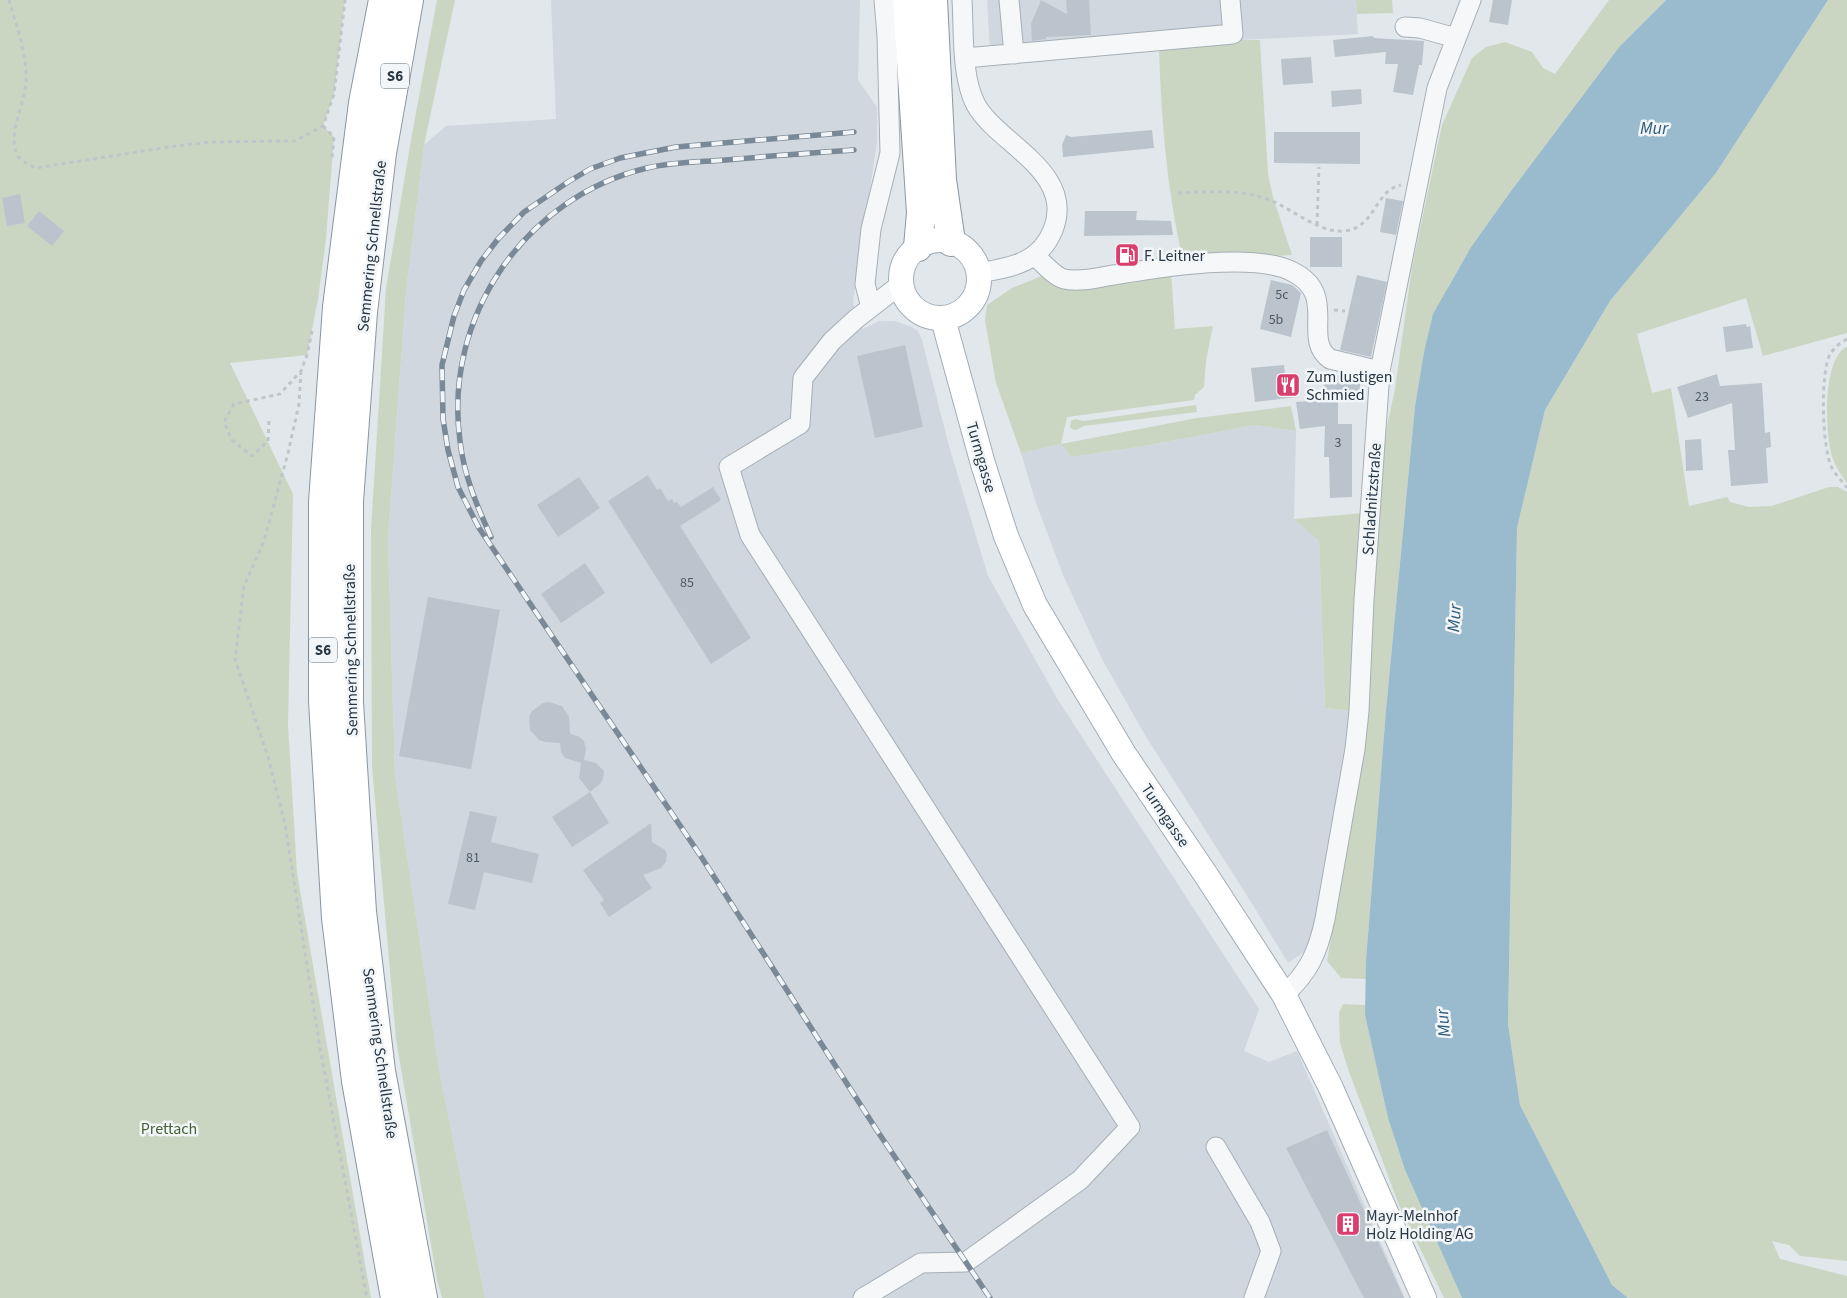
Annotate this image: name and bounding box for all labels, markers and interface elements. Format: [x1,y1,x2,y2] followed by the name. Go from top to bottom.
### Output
[381,64,409,88] road number: S6
[1640,116,1669,141] water label: Mur
[352,159,392,333] street label: Semmering Schnellstraße
[1114,242,1140,268] fuel station icon: F. Leitner
[1144,245,1205,267] place label: F. Leitner
[1275,285,1289,305] house number: 5c
[1269,310,1284,330] house number: 5b
[1306,366,1392,406] place label: Zum lustigen Schmied
[1275,372,1301,398] restaurant icon: Zum lustigen Schmied
[1695,387,1709,407] house number: 23
[960,419,1002,495] street label: Turmgasse
[1335,433,1342,453] house number: 3
[1357,442,1387,556] street label: Schladnitzstraße
[338,564,363,736] street label: Semmering Schnellstraße
[680,573,694,593] house number: 85
[1441,602,1468,633] water label: Mur
[309,638,337,662] road number: S6
[1136,779,1195,852] street label: Turmgasse
[466,848,480,868] house number: 81
[357,966,403,1140] street label: Semmering Schnellstraße
[1430,1007,1457,1038] water label: Mur
[141,1118,197,1140] park label: Prettach
[1366,1205,1474,1245] place label: Mayr-Melnhof Holz Holding AG
[1335,1211,1361,1237] building icon: Mayr-Melnhof Holz Holding AG

